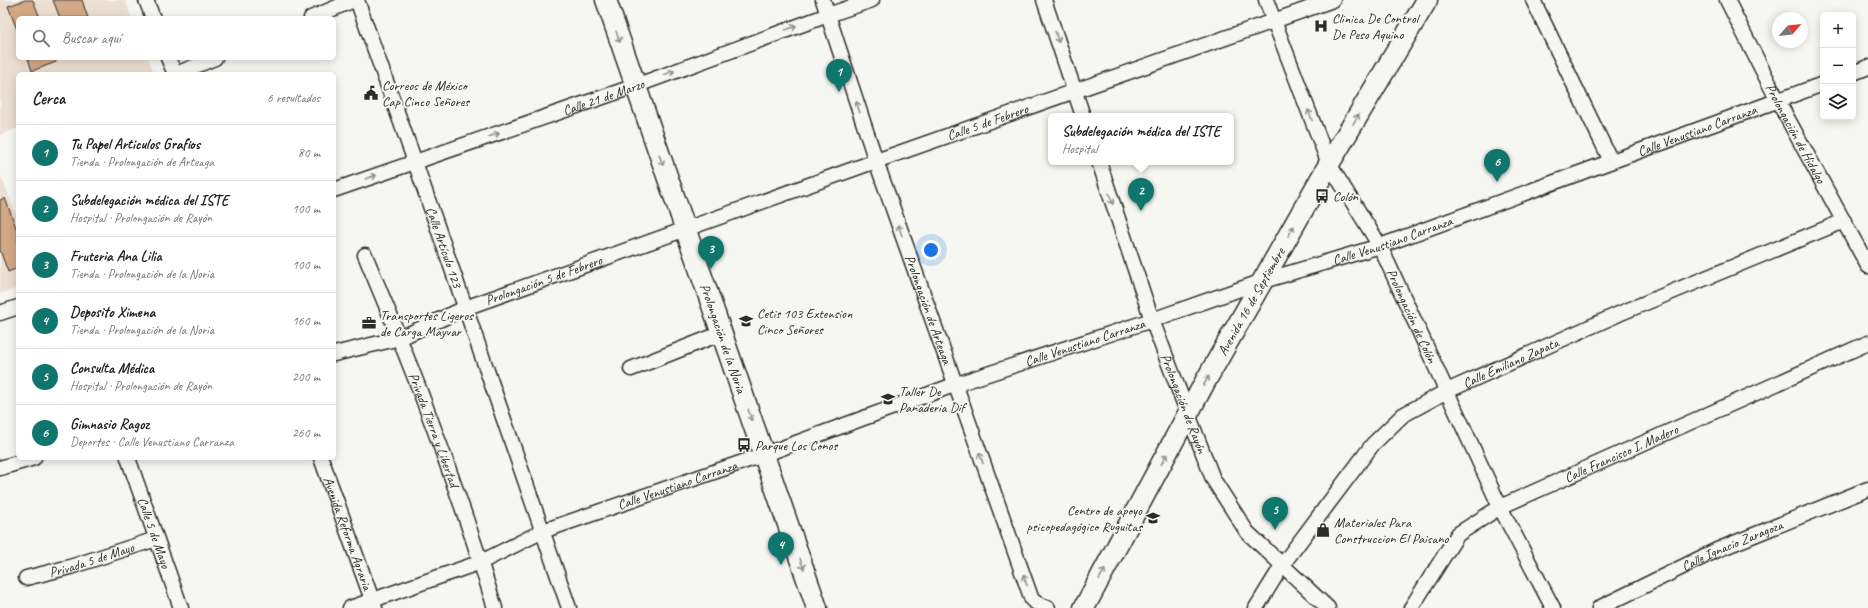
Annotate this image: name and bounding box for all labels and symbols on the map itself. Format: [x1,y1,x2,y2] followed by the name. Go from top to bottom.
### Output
[1332,10,1421,43] place label: Clinica De Control De Peso Aquino
[1772,12,1808,48] north arrow
[1313,18,1329,34] hospital icon: Clinica De Control De Peso Aquino
[785,24,797,32] one-way arrow
[1054,30,1061,43] one-way arrow
[615,31,623,43] one-way arrow
[826,59,852,92] pin: 1
[663,69,675,77] one-way arrow
[560,75,647,119] street label: Calle 21 de Marzo
[382,77,470,110] place label: Correos de México Cap Cinco Señores
[1762,81,1830,187] street label: Prolongación de Hidalgo
[363,85,379,101] public building icon: Correos de México Cap Cinco Señores
[944,99,1031,144] street label: Calle 5 de Febrero
[854,100,861,113] one-way arrow
[1635,100,1760,160] street label: Calle Venustiano Carranza
[1306,109,1313,121] one-way arrow
[1353,113,1361,125] one-way arrow
[487,130,499,138] one-way arrow
[1484,149,1510,182] pin: 6
[658,153,666,165] one-way arrow
[364,173,376,181] one-way arrow
[1128,178,1154,211] pin: 2
[1314,188,1330,204] bus stop icon: Colón
[1333,188,1359,205] place label: Colón
[1108,193,1116,205] one-way arrow
[423,204,467,291] street label: Calle Artículo 123
[1330,212,1455,268] street label: Calle Venustiano Carranza
[896,223,903,236] one-way arrow
[1287,225,1295,237] one-way arrow
[698,236,724,269] pin: 3
[921,240,941,260] your location
[1213,243,1289,358] street label: Avenida 16 de Septiembre
[483,251,605,309] street label: Prolongación 5 de Febrero
[902,253,956,367] street label: Prolongación de Arteaga
[1383,266,1441,366] street label: Prolongación de Colón
[697,281,751,396] street label: Prolongación de la Noria
[757,305,853,338] place label: Cetis 103 Extension Cinco Señores
[380,307,474,340] place label: Transportes Ligeros de Carga Mayvar
[738,313,754,329] school or university icon: Cetis 103 Extension Cinco Señores
[1023,314,1148,370] street label: Calle Venustiano Carranza
[361,315,377,331] office icon: Transportes Ligeros de Carga Mayvar
[1460,333,1562,391] street label: Calle Emiliano Zapata
[1157,351,1211,456] street label: Prolongación de Rayón
[405,370,464,492] street label: Privada Tierra y Libertad
[1203,375,1210,387] one-way arrow
[899,383,967,416] place label: Taller De Panaderia Dif
[880,391,896,407] school or university icon: Taller De Panaderia Dif
[747,408,754,421] one-way arrow
[1561,420,1681,486] street label: Calle Francisco I. Madero
[736,437,752,453] bus stop icon: Parque Los Conos
[755,437,838,454] place label: Parque Los Conos
[976,452,984,464] one-way arrow
[1161,453,1168,465] one-way arrow
[615,456,740,513] street label: Calle Venustiano Carranza
[320,474,377,593] street label: Avenida Reforma Agraria
[134,495,175,571] street label: Calle 5 de Mayo
[1262,497,1288,530] pin: 5
[1026,502,1143,535] place label: Centro de apoyo psicopedagógico Ruguitas
[1145,510,1161,526] school or university icon: Centro de apoyo psicopedagógico Ruguitas
[1334,514,1450,547] place label: Materiales Para Construccion El Paisano
[1679,516,1786,575] street label: Calle Ignacio Zaragoza
[1315,522,1331,538] shop icon: Materiales Para Construccion El Paisano
[768,532,794,565] pin: 4
[47,538,137,580] street label: Privada 5 de Mayo
[798,558,806,570] one-way arrow
[1099,568,1107,580] one-way arrow
[1021,574,1028,587] one-way arrow

